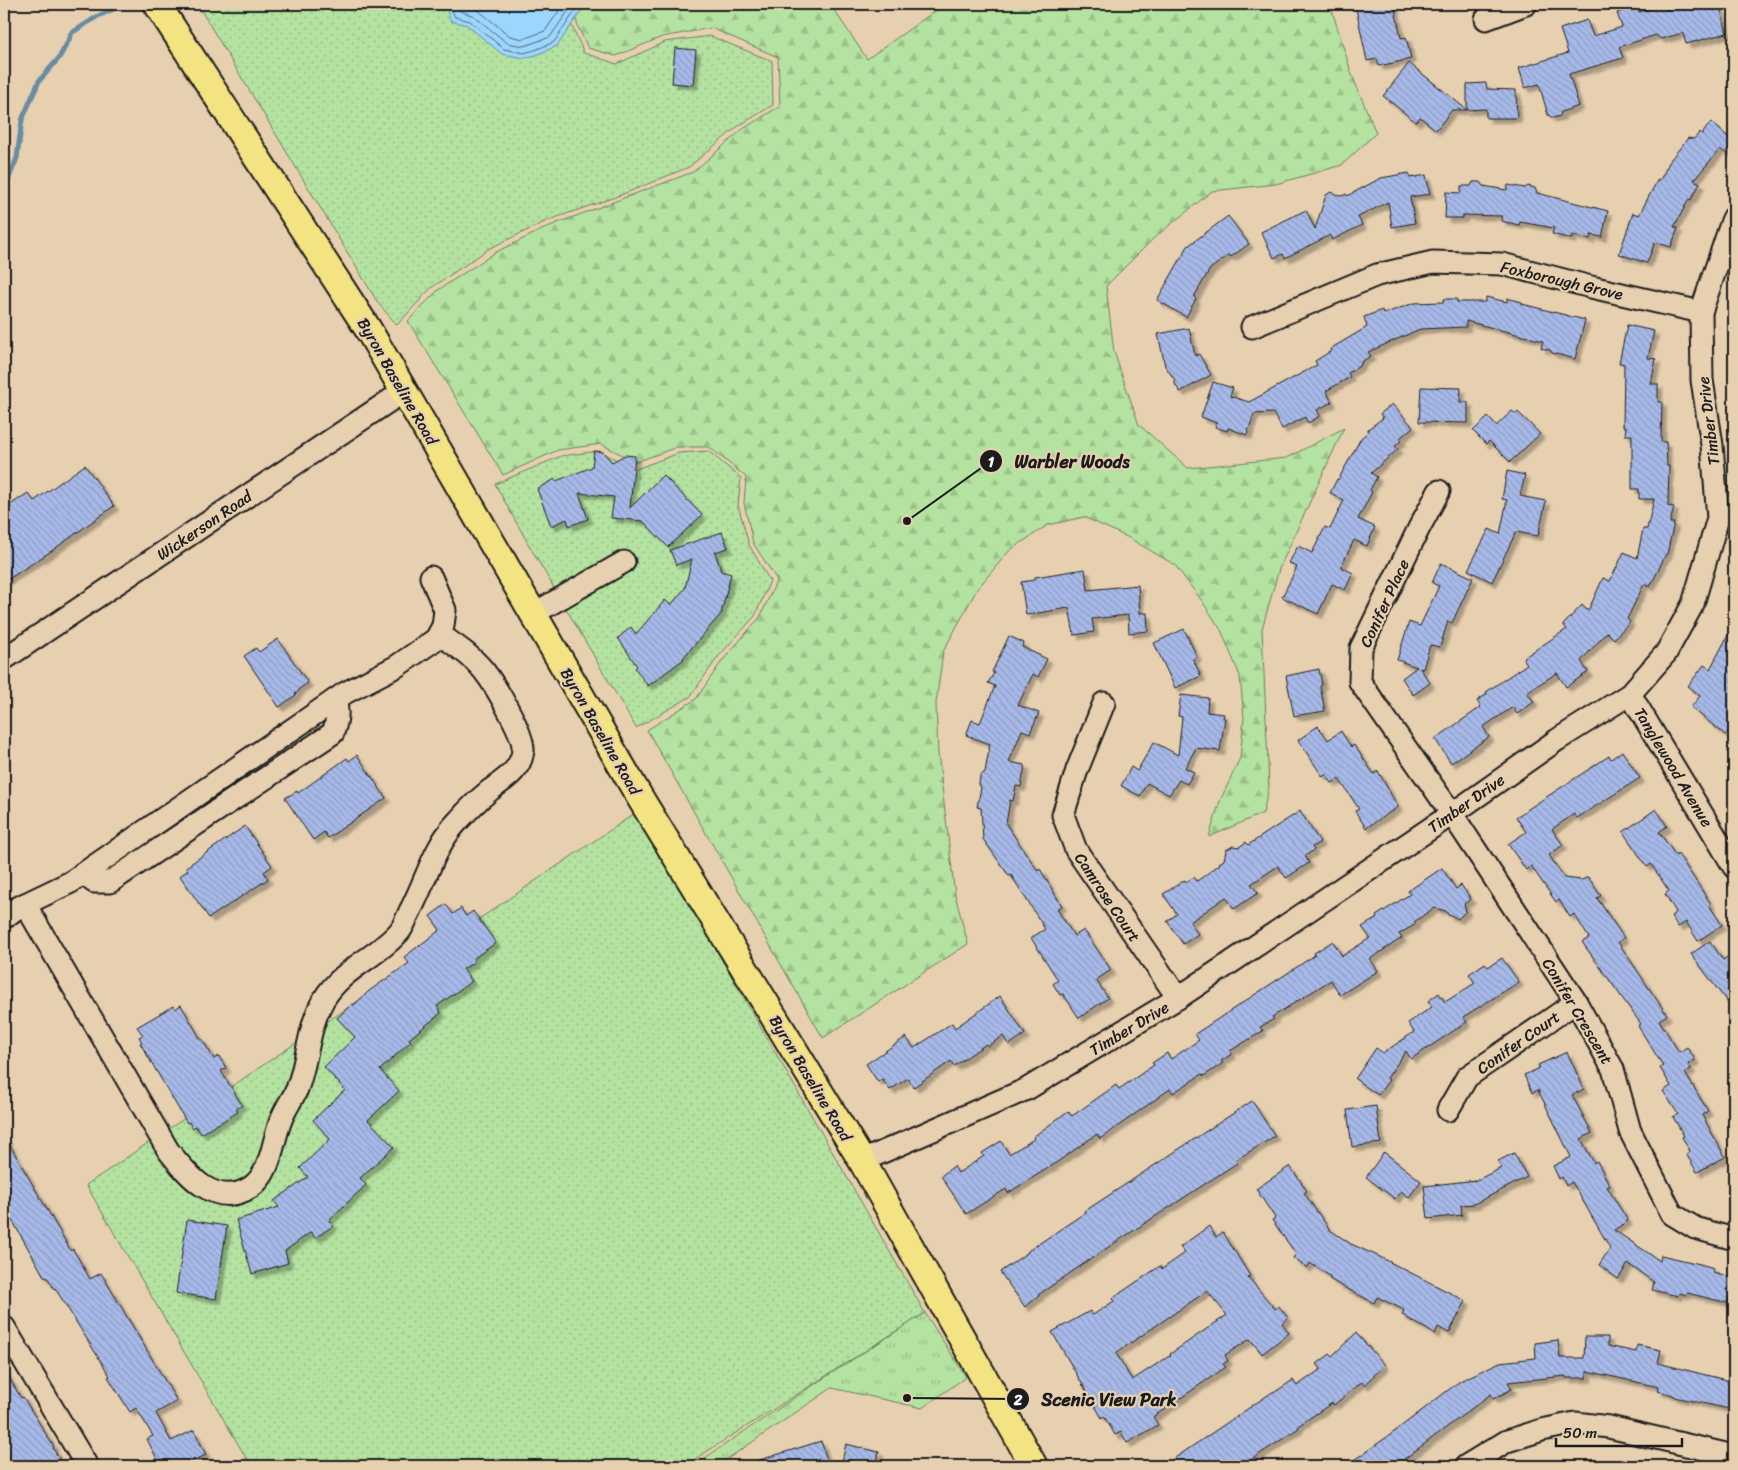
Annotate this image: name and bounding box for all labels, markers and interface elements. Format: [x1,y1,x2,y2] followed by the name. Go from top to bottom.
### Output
[1498,252,1626,309] street label: Foxborough Grove
[349,312,447,452] street label: Byron Baseline Road
[1689,375,1728,467] street label: Timber Drive
[978,445,1140,478] callout: Warbler Woods
[1014,446,1130,478] text: Warbler Woods
[988,449,995,475] text: 1
[150,482,259,568] street label: Wickerson Road
[1351,554,1418,652] street label: Conifer Place
[552,662,650,802] street label: Byron Baseline Road
[1626,701,1721,833] street label: Tanglewood Avenue
[1421,766,1511,841] street label: Timber Drive
[1067,846,1149,948] street label: Camrose Court
[1534,952,1621,1070] street label: Conifer Crescent
[1084,993,1175,1064] street label: Timber Drive
[1470,1003,1566,1082] street label: Conifer Court
[761,1009,861,1149] street label: Byron Baseline Road
[1006,1383,1187,1416] callout: Scenic View Park
[1040,1384,1177,1416] text: Scenic View Park
[1013,1387,1023,1413] text: 2
[1556,1415,1682,1447] scale bar
[1563,1420,1598,1446] text: 50 m

